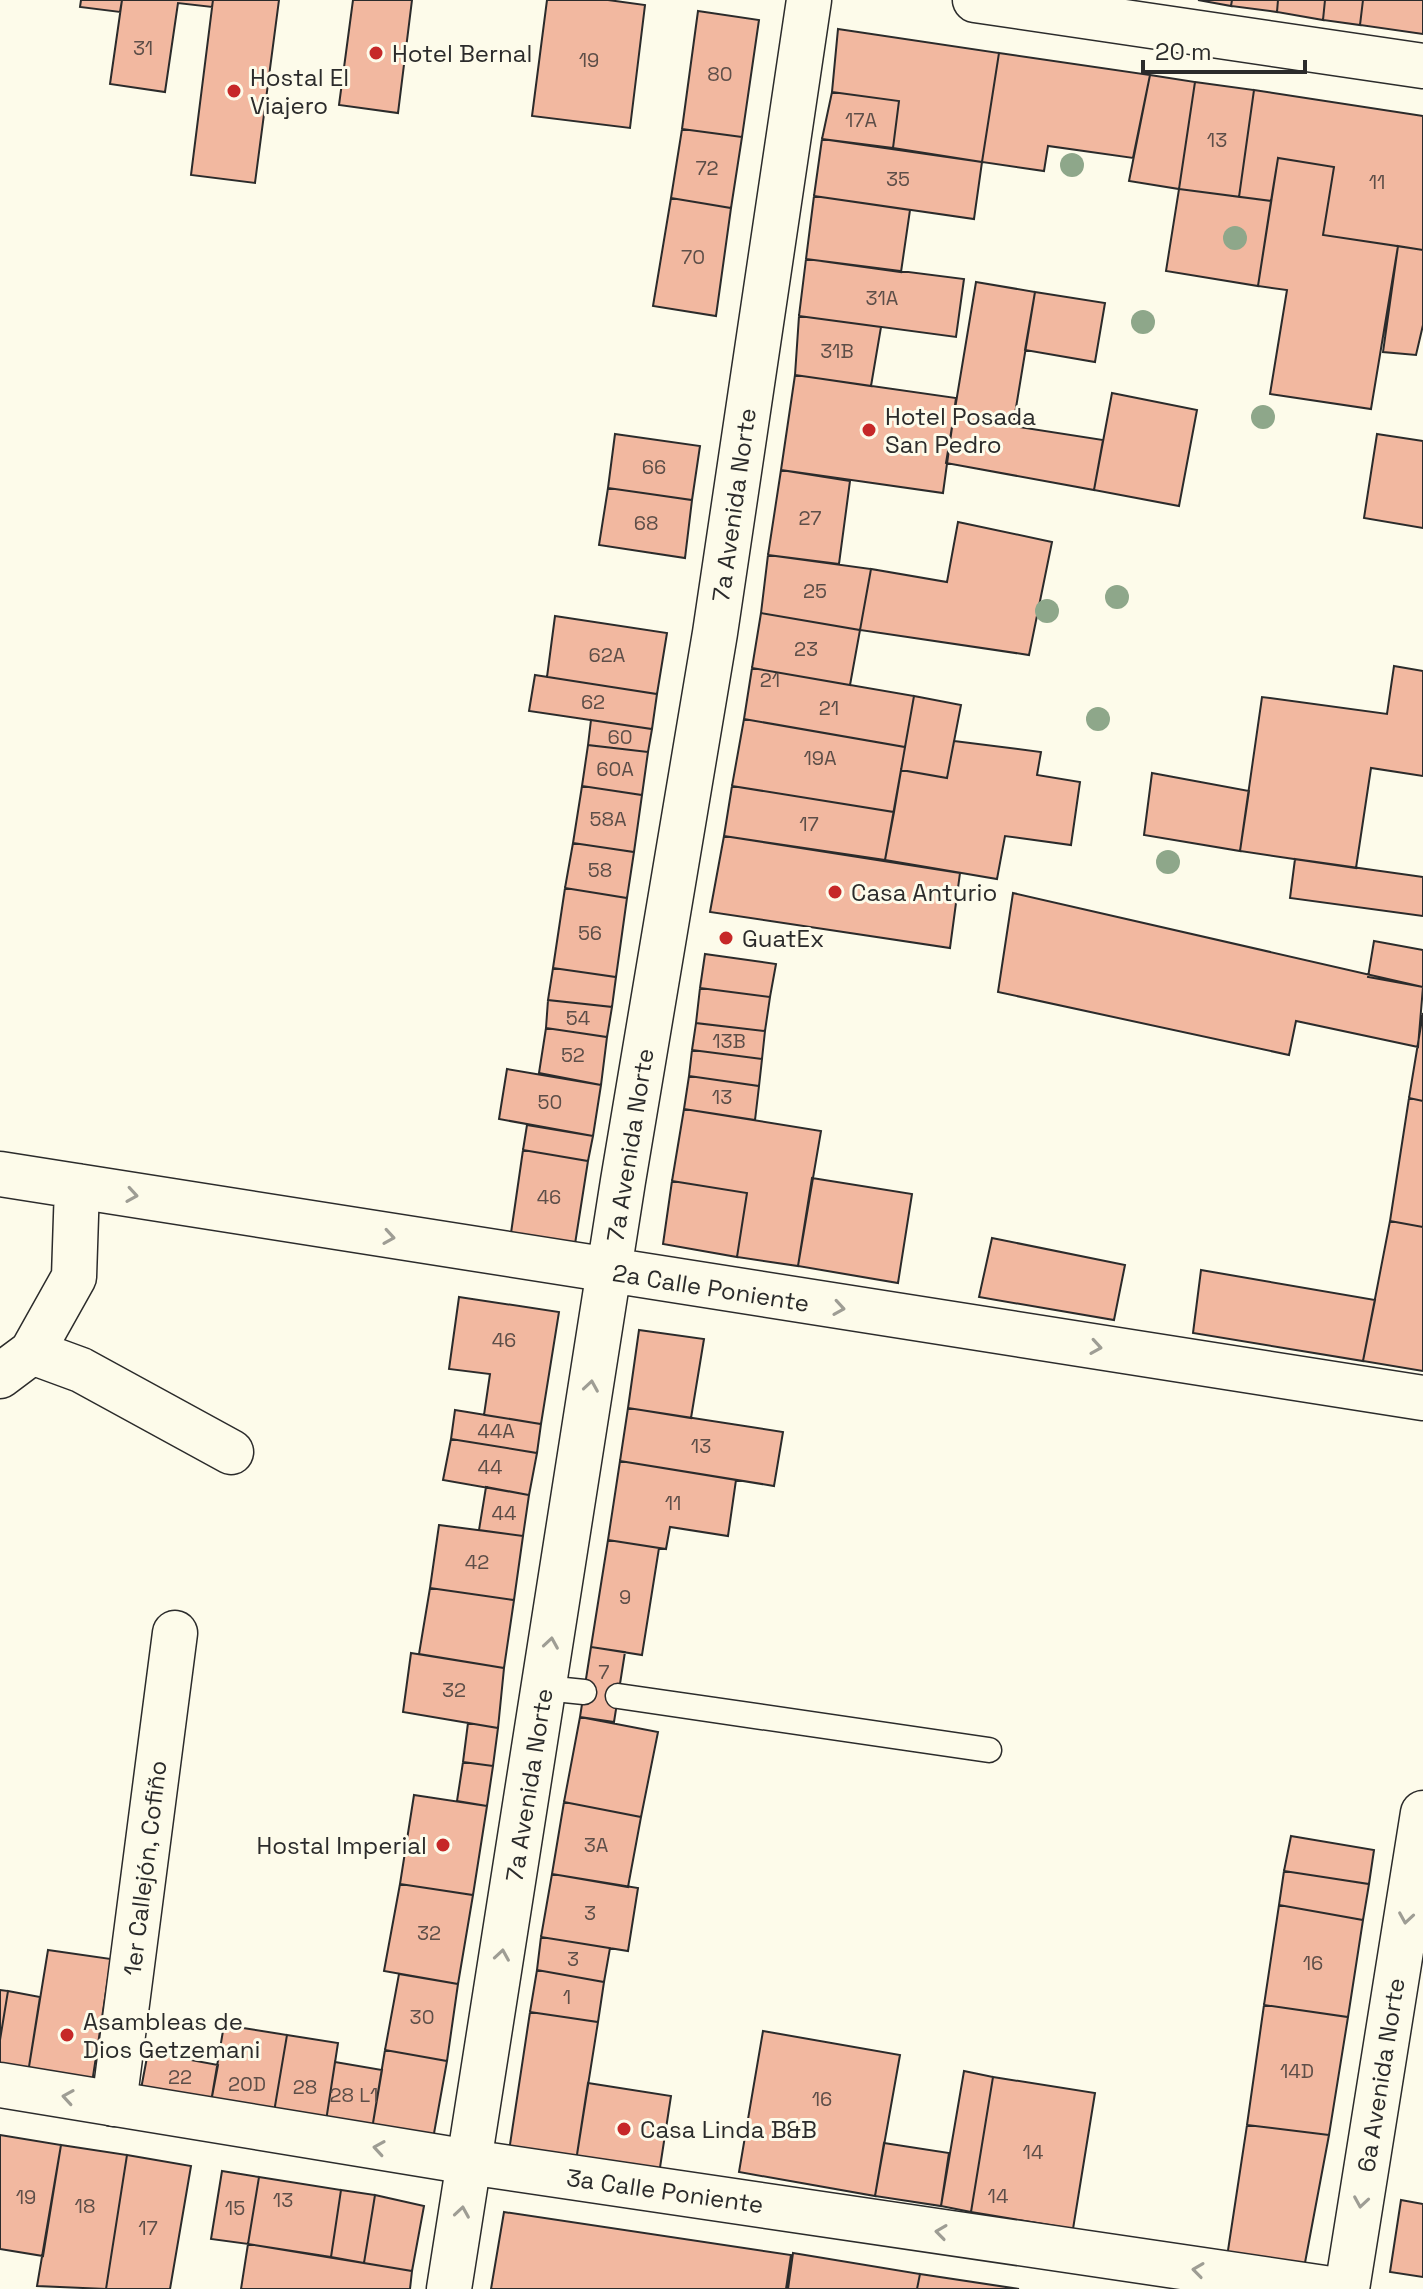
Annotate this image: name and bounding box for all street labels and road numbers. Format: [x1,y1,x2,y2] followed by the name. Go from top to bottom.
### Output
[705,406,763,604] street label: 7a Avenida Norte
[599,1046,661,1244] street label: 7a Avenida Norte
[610,1257,812,1319] street label: 2a Calle Poniente
[498,1686,560,1884] street label: 7a Avenida Norte
[116,1759,174,1977] street label: 1er Callejón, Cofiño
[1350,1976,1412,2174] street label: 6a Avenida Norte
[564,2162,766,2220] street label: 3a Calle Poniente

